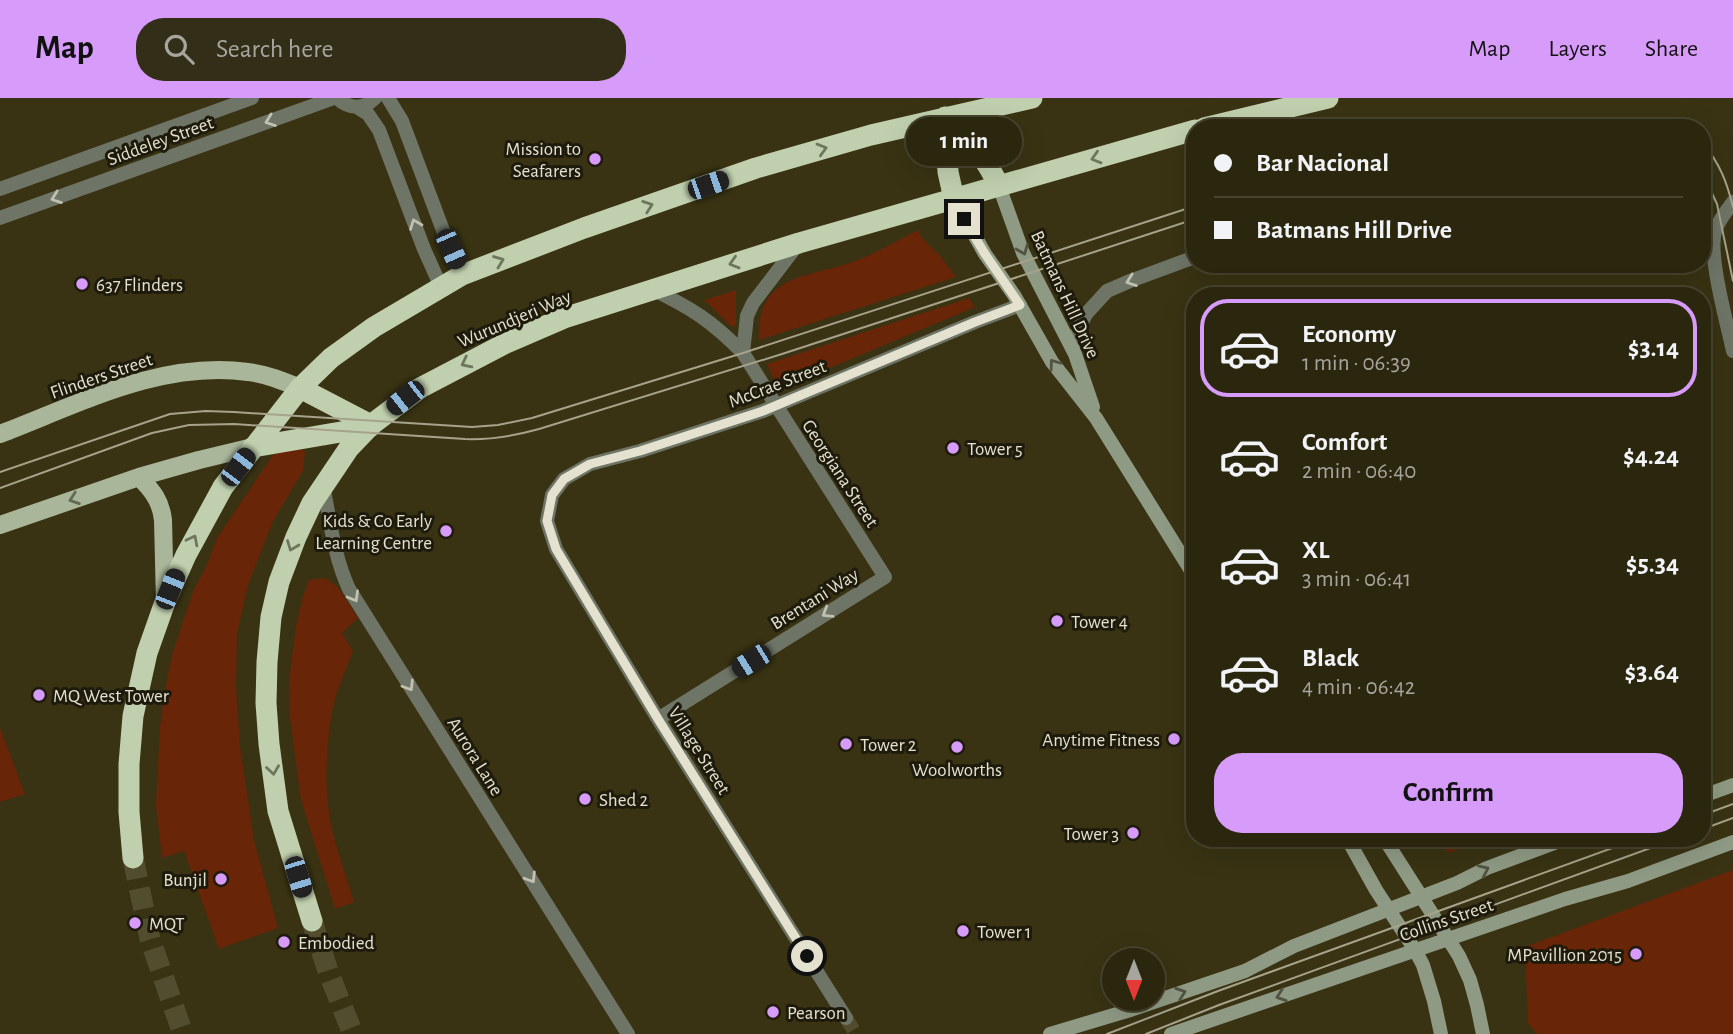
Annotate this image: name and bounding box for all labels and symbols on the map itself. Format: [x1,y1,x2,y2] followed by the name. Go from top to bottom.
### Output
[105,113,216,169] street label: Siddeley Street
[264,113,276,127] one-way arrow
[906,117,1022,166] callout: 1 min
[506,140,581,181] place label: Mission to Seafarers
[815,143,827,158] one-way arrow
[1091,150,1103,165] one-way arrow
[587,151,603,167] marker: Mission to Seafarers
[685,168,732,202] car
[50,190,62,204] one-way arrow
[642,199,654,214] one-way arrow
[948,203,980,235] route end
[409,219,423,231] one-way arrow
[433,226,470,272] car
[1027,228,1103,361] street label: Batmans Hill Drive
[1014,244,1028,256] one-way arrow
[493,255,505,269] one-way arrow
[728,255,741,269] one-way arrow
[1126,272,1138,286] one-way arrow
[74,276,90,292] marker: 637 Flinders
[96,276,183,295] place label: 637 Flinders
[455,287,574,352] street label: Wurundjeri Way
[48,350,155,403] street label: Flinders Street
[460,355,473,368] one-way arrow
[726,357,829,412] street label: McCrae Street
[1050,359,1063,372] one-way arrow
[382,377,429,419] car
[798,417,881,531] street label: Georgiana Street
[945,440,961,456] marker: Tower 5
[967,440,1023,459] place label: Tower 5
[217,444,260,490] car
[69,491,81,505] one-way arrow
[315,512,432,553] place label: Kids & Co Early Learning Centre
[438,523,454,539] marker: Kids & Co Early Learning Centre
[185,535,198,548] one-way arrow
[287,540,301,552] one-way arrow
[768,565,862,634] street label: Brentani Way
[153,566,188,612] car
[346,590,359,603] one-way arrow
[822,605,835,618] one-way arrow
[1049,613,1065,629] marker: Tower 4
[1071,613,1128,632] place label: Tower 4
[728,641,775,681] car
[401,678,414,691] one-way arrow
[31,687,47,703] marker: MQ West Tower
[53,687,169,706] place label: MQ West Tower
[664,704,733,798] street label: Village Street
[443,714,506,799] street label: Aurora Lane
[1042,731,1160,750] place label: Anytime Fitness
[1166,731,1182,747] marker: Anytime Fitness
[838,736,854,752] marker: Tower 2
[860,736,917,755] place label: Tower 2
[949,739,965,755] marker: Woolworths
[912,761,1002,780] place label: Woolworths
[265,764,280,776] one-way arrow
[577,791,593,807] marker: Shed 2
[599,791,648,810] place label: Shed 2
[1063,825,1119,844] place label: Tower 3
[1125,825,1141,841] marker: Tower 3
[282,854,315,900] car
[1477,864,1489,878] one-way arrow
[523,870,536,883] one-way arrow
[163,871,207,890] place label: Bunjil
[213,871,229,887] marker: Bunjil
[1397,896,1496,945] street label: Collins Street
[127,915,143,931] marker: MQT
[149,915,185,934] place label: MQT
[955,923,971,939] marker: Tower 1
[977,923,1031,942] place label: Tower 1
[276,934,292,950] marker: Embodied
[298,934,374,953] place label: Embodied
[791,940,823,972] route start
[1507,946,1622,965] place label: MPavillion 2015
[1628,946,1644,962] marker: MPavillion 2015
[1102,948,1166,1012] north arrow
[1175,987,1187,1001] one-way arrow
[1275,988,1287,1002] one-way arrow
[765,1004,781,1020] marker: Pearson
[787,1004,846,1023] place label: Pearson

